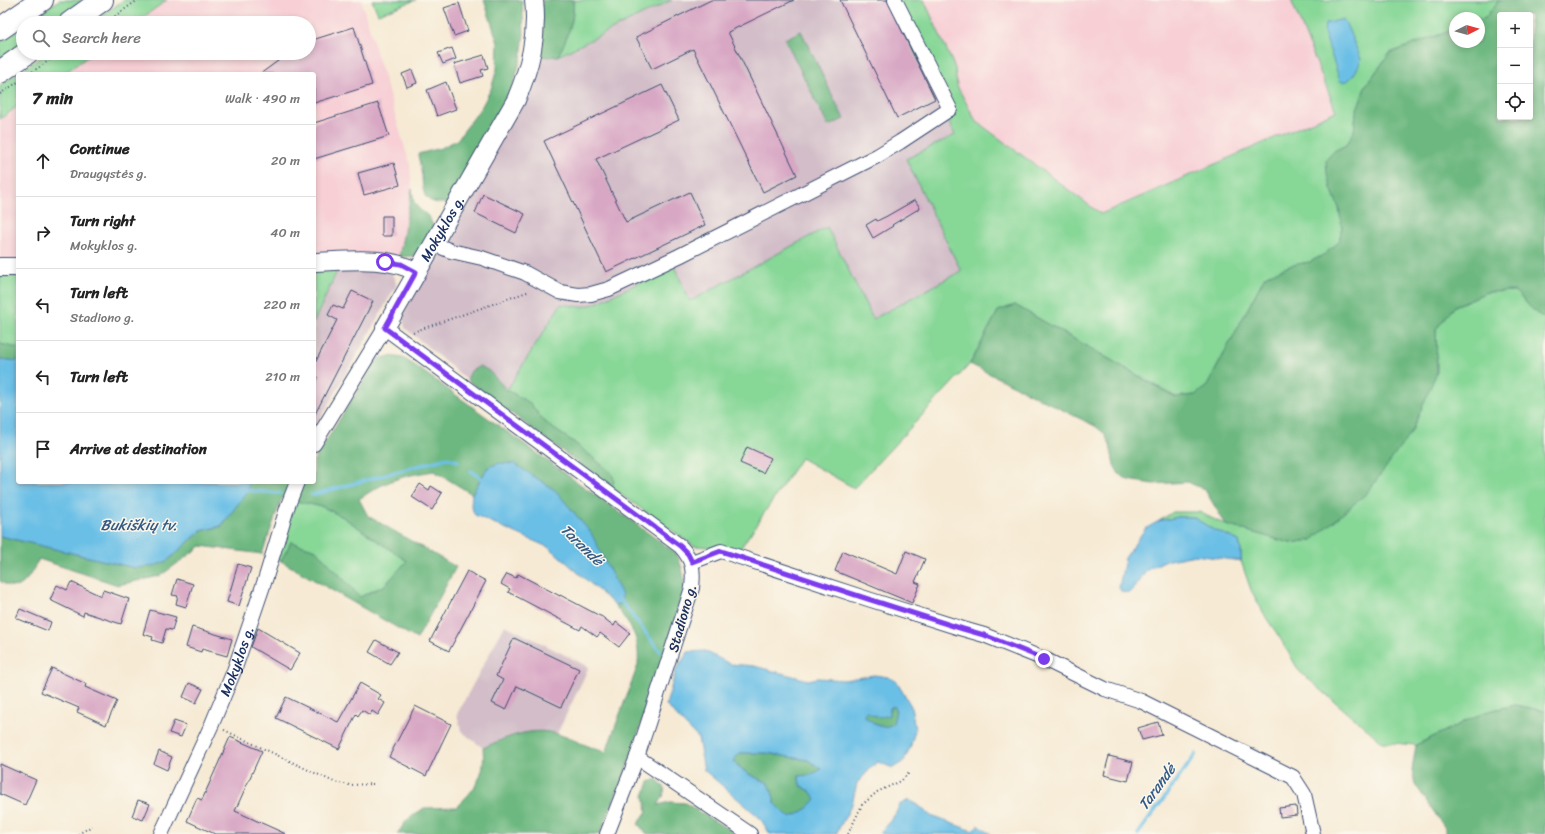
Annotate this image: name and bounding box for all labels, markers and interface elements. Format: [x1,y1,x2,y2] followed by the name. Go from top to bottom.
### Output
[1449,12,1485,48] north arrow
[1497,12,1533,120] map controls
[1497,12,1533,48] button: +
[16,16,316,60] search box
[62,25,141,51] text: Search here
[30,27,52,49] icon: search
[1497,48,1533,84] button: −
[32,83,73,113] text: 7 min
[1497,84,1533,120] button: locate
[225,87,300,110] text: Walk · 490 m
[70,136,130,162] text: Continue
[271,149,300,172] text: 20 m
[32,150,54,172] icon: ahead
[70,162,147,185] text: Draugystės g.
[414,191,472,267] street label: Mokyklos g.
[70,208,135,234] text: Turn right
[270,221,300,244] text: 40 m
[32,222,54,244] icon: right
[70,234,138,257] text: Mokyklos g.
[376,253,394,271] route start
[70,280,128,306] text: Turn left
[263,293,300,316] text: 220 m
[32,294,54,316] icon: left
[70,306,135,329] text: Stadiono g.
[70,364,128,390] text: Turn left
[265,365,300,388] text: 210 m
[32,366,54,388] icon: left
[70,436,207,462] text: Arrive at destination
[32,438,54,460] icon: arrive
[101,512,177,538] water label: Bukiškių tv.
[554,518,611,574] water label: Tarandė
[661,581,704,655] street label: Stadiono g.
[213,623,261,700] street label: Mokyklos g.
[1035,650,1053,668] route end
[1131,757,1184,816] water label: Tarandė

